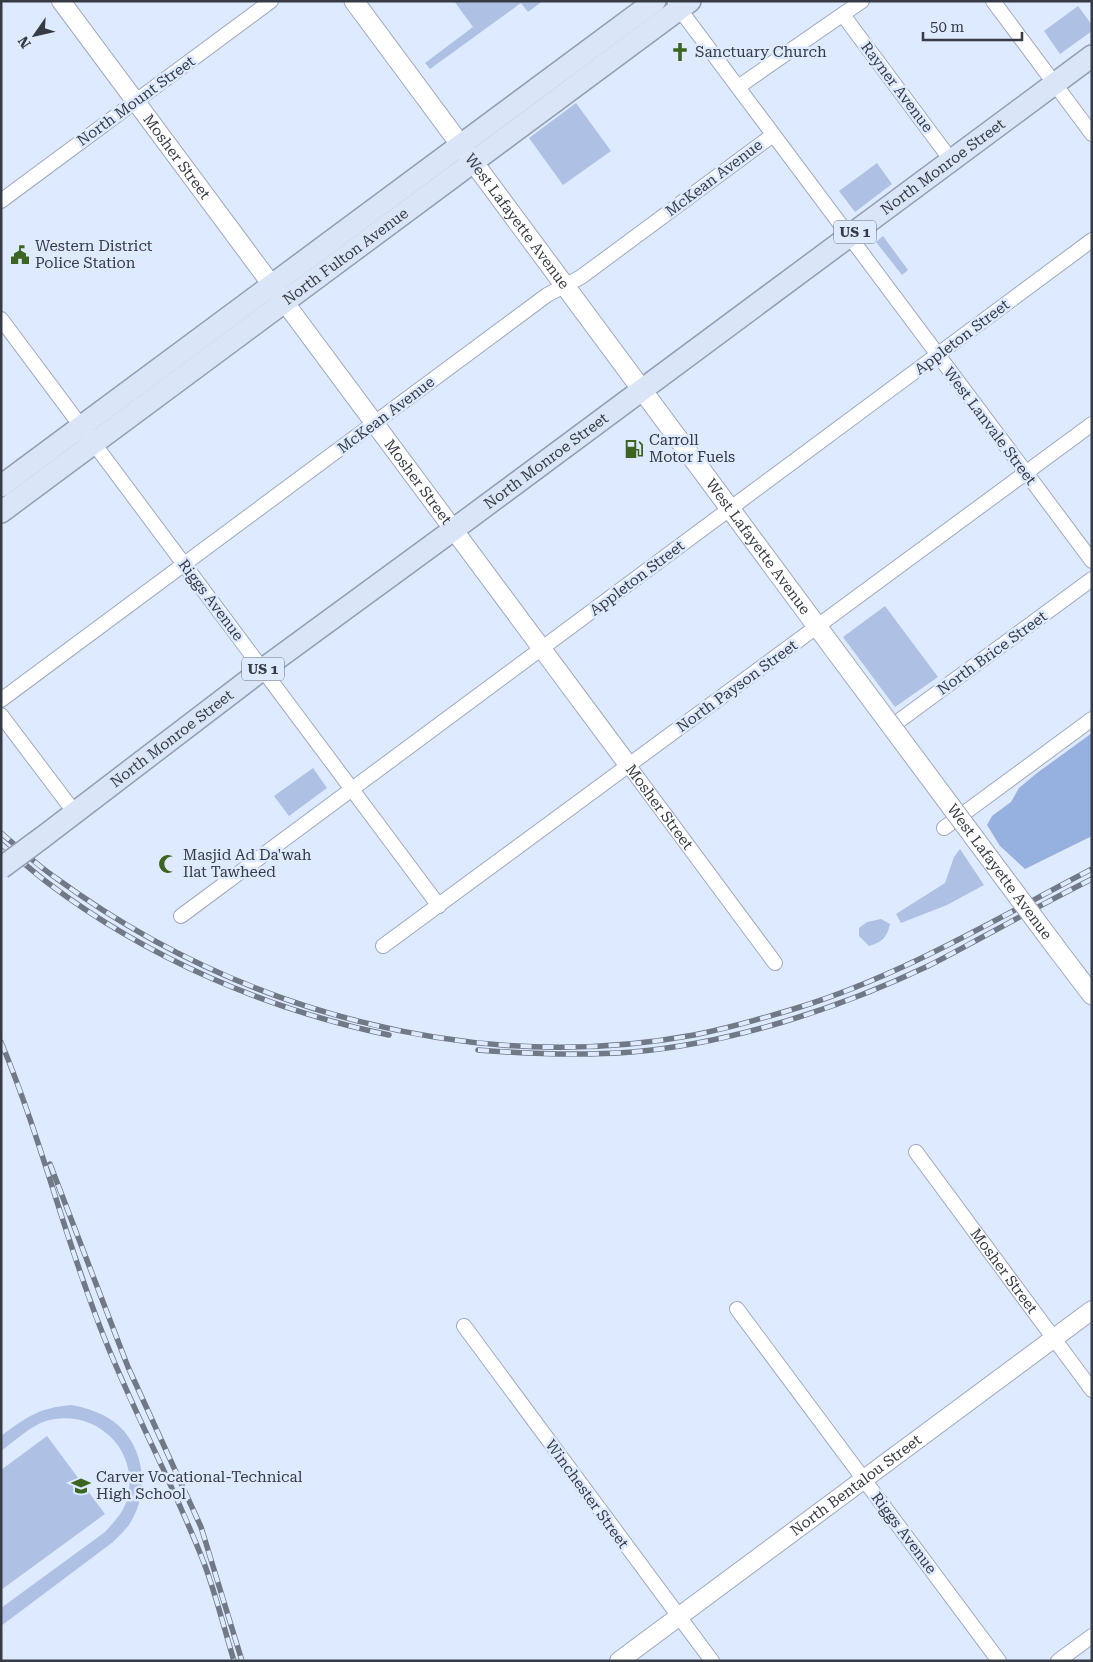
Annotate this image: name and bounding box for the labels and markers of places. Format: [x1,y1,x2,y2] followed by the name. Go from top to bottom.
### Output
[669,41,691,63] church icon: Sanctuary Church
[695,43,827,61] place label: Sanctuary Church
[35,237,153,272] place label: Western District Police Station
[9,244,31,266] public building icon: Western District Police Station
[649,431,735,466] place label: Carroll Motor Fuels
[623,438,645,460] fuel station icon: Carroll Motor Fuels
[183,846,312,881] place label: Masjid Ad Da'wah Ilat Tawheed
[157,853,179,875] mosque icon: Masjid Ad Da'wah Ilat Tawheed
[96,1468,303,1503] place label: Carver Vocational-Technical High School
[70,1475,92,1497] school or university icon: Carver Vocational-Technical High School

